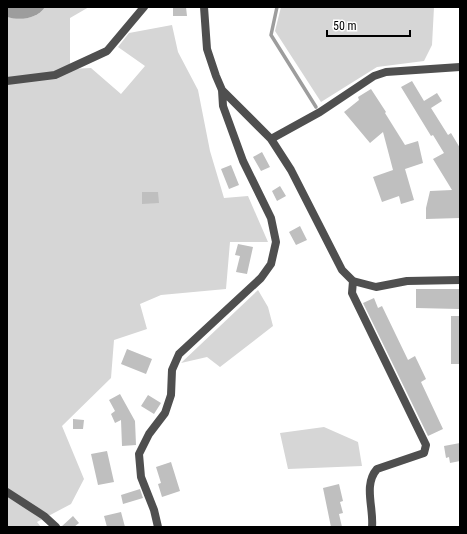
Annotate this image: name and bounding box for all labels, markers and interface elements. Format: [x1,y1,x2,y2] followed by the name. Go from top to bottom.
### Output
[327,12,410,38] scale bar
[333,19,357,33] text: 50 m

